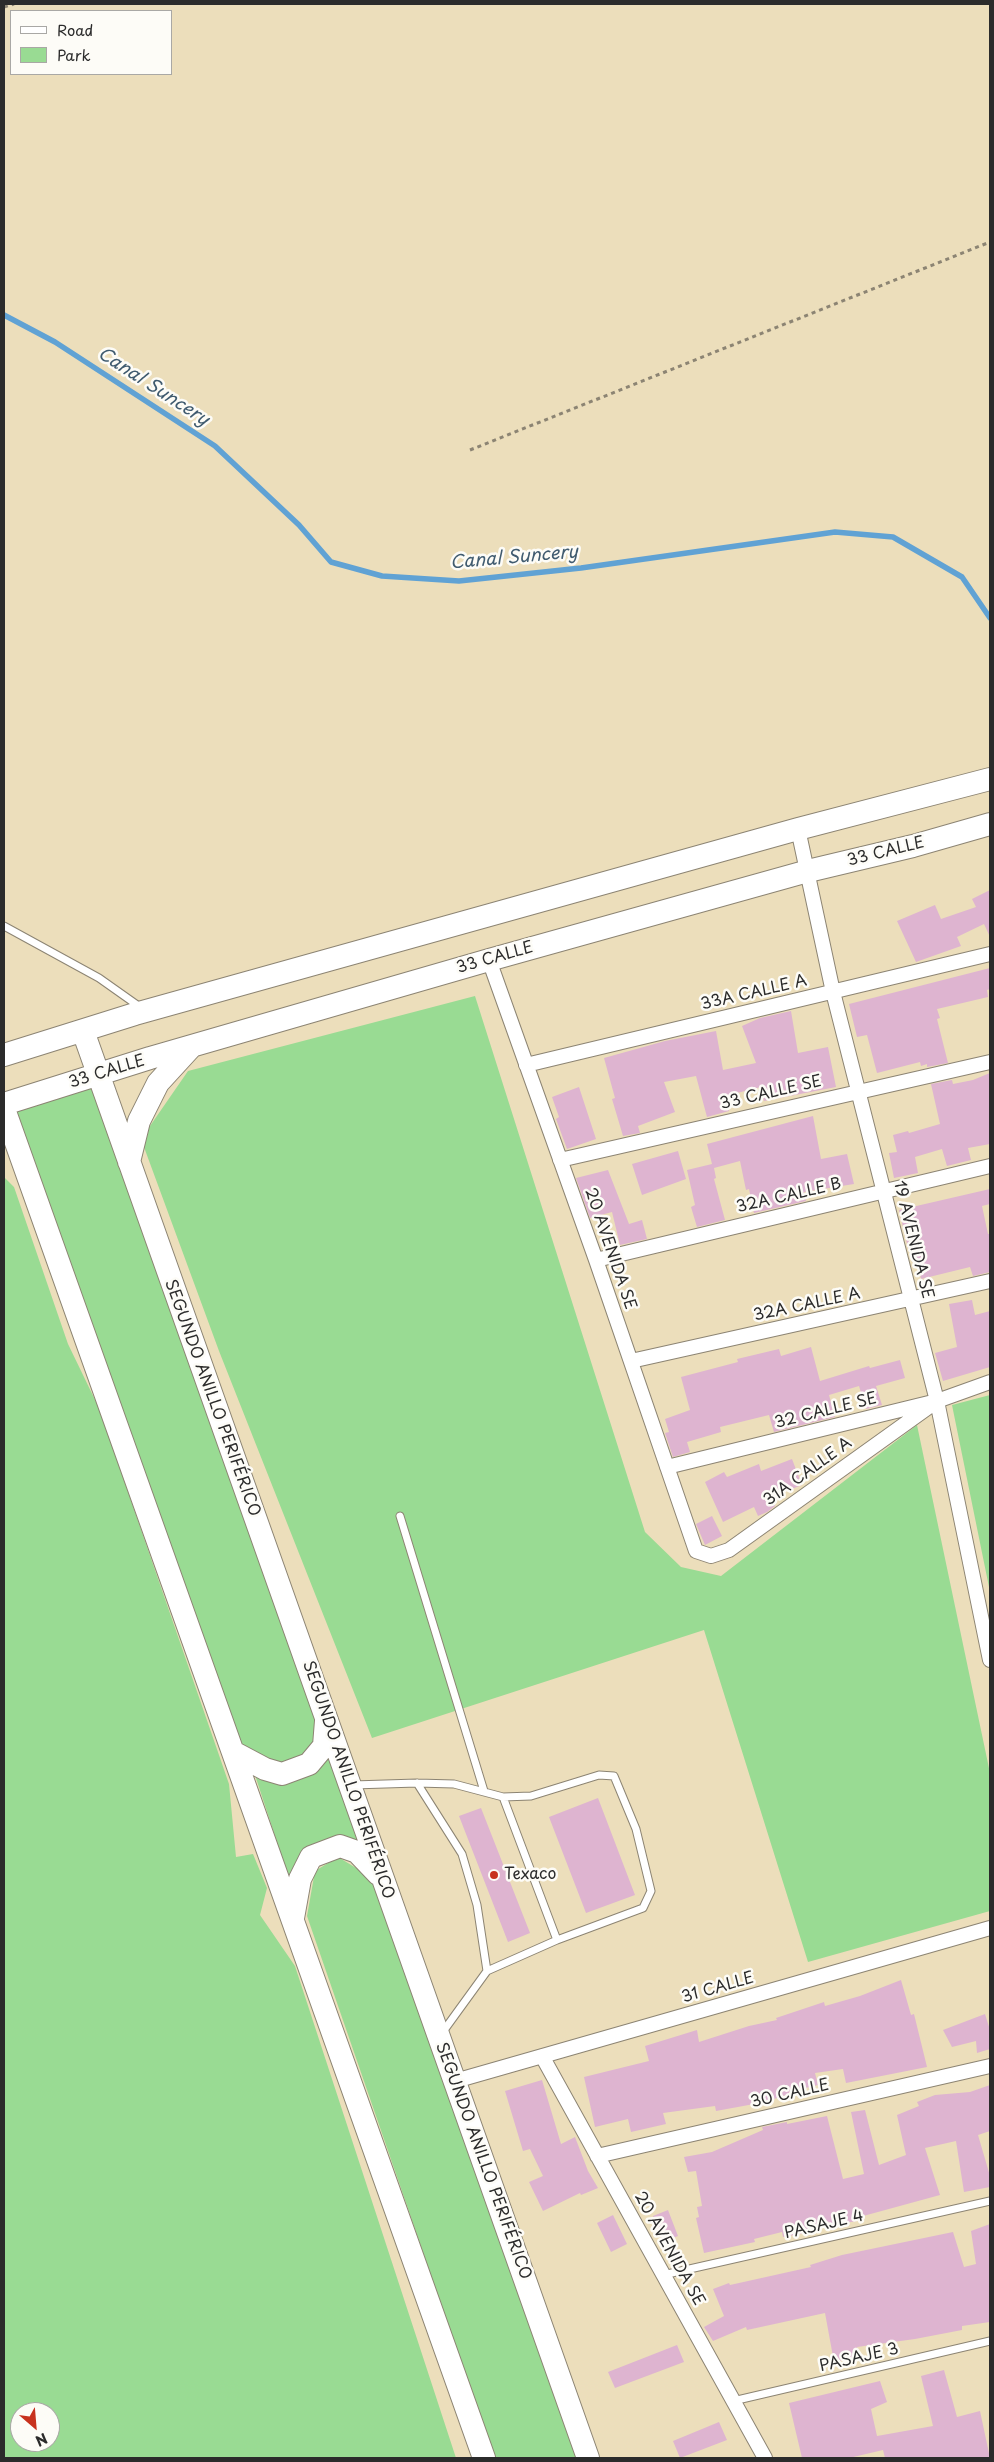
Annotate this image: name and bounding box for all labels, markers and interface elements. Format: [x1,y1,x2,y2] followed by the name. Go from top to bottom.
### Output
[10,10,172,75] legend
[57,18,93,41] text: Road
[57,43,91,66] text: Park
[93,343,213,431] water label: Canal Suncery
[449,542,579,574] water label: Canal Suncery
[845,833,927,871] street label: 33 CALLE
[455,938,535,978] street label: 33 CALLE
[699,971,809,1015] street label: 33A CALLE A
[67,1051,147,1093] street label: 33 CALLE
[718,1072,824,1114] street label: 33 CALLE SE
[735,1175,843,1217] street label: 32A CALLE B
[889,1179,937,1301] street label: 19 AVENIDA SE
[580,1186,640,1312] street label: 20 AVENIDA SE
[160,1277,264,1519] street label: SEGUNDO ANILLO PERIFÉRICO
[752,1284,862,1326] street label: 32A CALLE A
[773,1389,879,1433] street label: 32 CALLE SE
[760,1434,856,1510] street label: 31A CALLE A
[298,1658,398,1902] street label: SEGUNDO ANILLO PERIFÉRICO
[504,1865,556,1885] place label: Texaco
[488,1869,500,1881] marker: Texaco
[680,1969,756,2007] street label: 31 CALLE
[431,2040,535,2282] street label: SEGUNDO ANILLO PERIFÉRICO
[749,2076,831,2112] street label: 30 CALLE
[630,2189,708,2309] street label: 20 AVENIDA SE
[783,2207,865,2243] street label: PASAJE 4
[818,2340,900,2376] street label: PASAJE 3
[10,2402,60,2452] north arrow
[32,2428,51,2452] text: N

